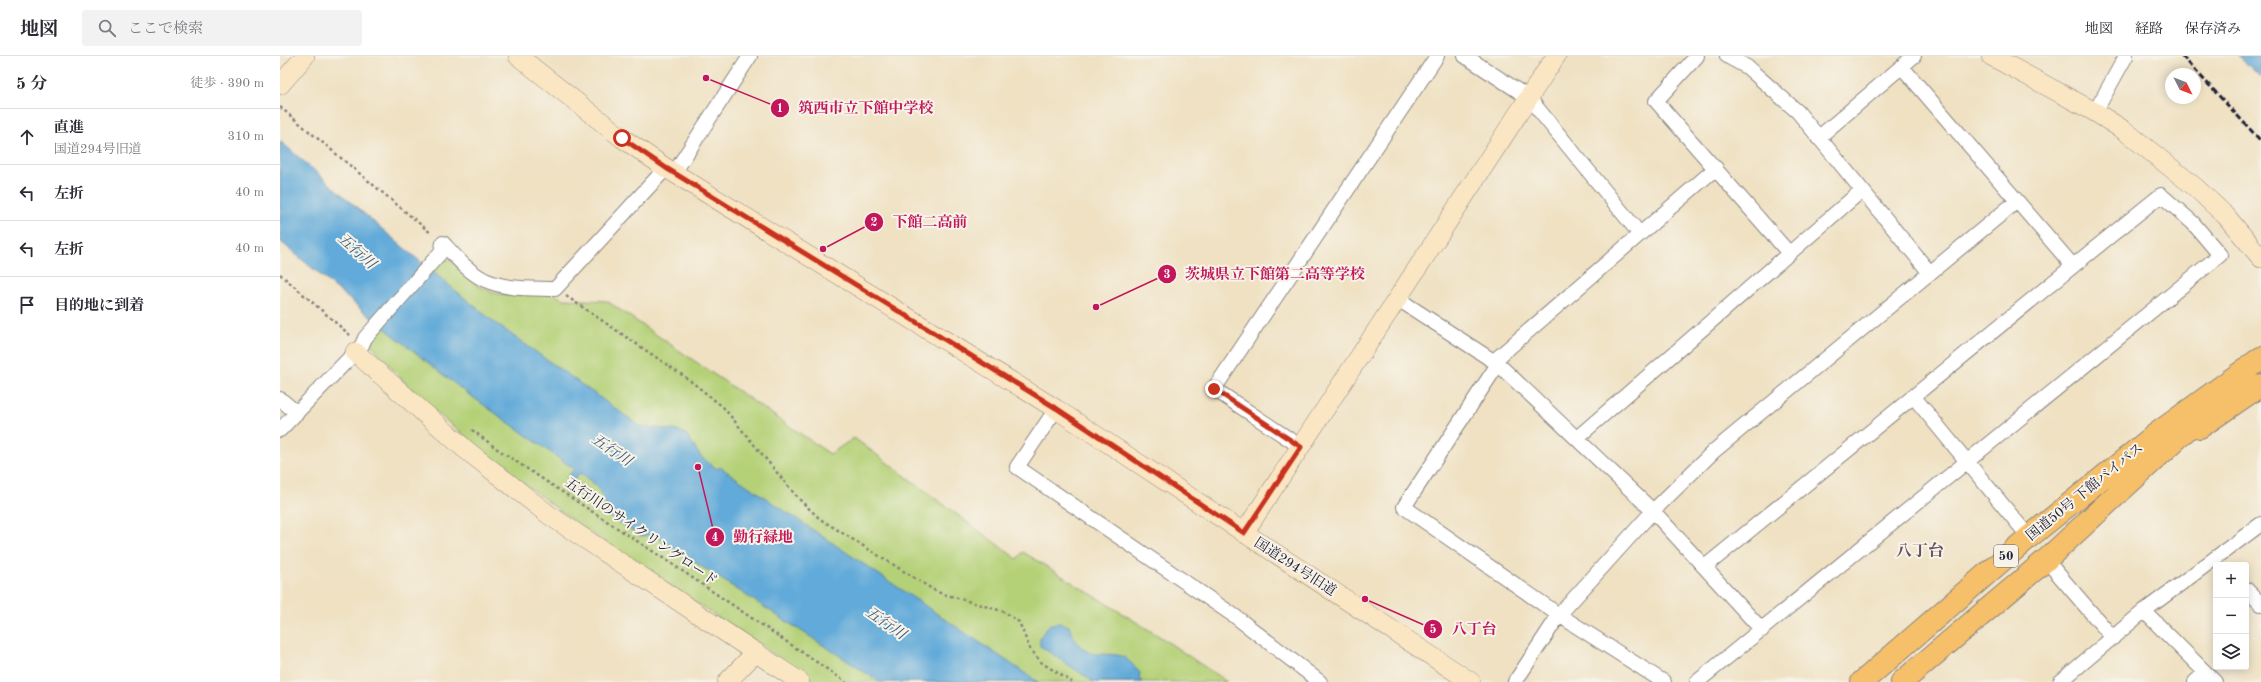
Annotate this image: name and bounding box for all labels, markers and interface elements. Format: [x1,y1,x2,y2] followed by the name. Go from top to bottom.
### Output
[82,10,362,46] search box
[96,17,118,39] icon: search
[20,21,58,40] text: 地図
[128,22,203,37] text: ここで検索
[2085,22,2113,36] text: 地図
[2135,22,2163,36] text: 経路
[2185,22,2241,36] text: 保存済み
[2165,68,2201,104] north arrow
[16,76,48,93] text: 5 分
[190,77,264,90] text: 徒歩 · 390 m
[770,94,941,121] callout: 筑西市立下館中学校
[798,100,934,117] text: 筑西市立下館中学校
[777,103,783,115] text: 1
[54,121,84,136] text: 直進
[16,126,38,148] icon: ahead
[613,129,631,147] route start
[227,130,264,143] text: 310 m
[54,143,142,156] text: 国道294号旧道
[16,182,38,204] icon: left
[235,186,264,199] text: 40 m
[54,187,84,202] text: 左折
[864,209,975,236] callout: 下館二高前
[892,214,968,231] text: 下館二高前
[871,217,878,229] text: 2
[334,230,381,274] water label: 五行川
[16,238,38,260] icon: left
[235,242,264,255] text: 40 m
[54,243,84,258] text: 左折
[1157,261,1373,288] callout: 茨城県立下館第二高等学校
[1185,266,1365,283] text: 茨城県立下館第二高等学校
[1164,269,1171,281] text: 3
[16,294,38,316] icon: arrive
[54,299,144,314] text: 目的地に到着
[1205,380,1223,398] route end
[588,431,637,471] water label: 五行川
[2023,440,2146,543] street label: 国道50号 下館バイパス
[562,475,720,588] street label: 五行川のサイクリングロード
[705,523,801,550] callout: 勤行緑地
[733,529,793,546] text: 勤行緑地
[712,532,719,544] text: 4
[1252,535,1339,599] street label: 国道294号旧道
[1896,542,1944,560] district label: 八丁台
[1994,545,2018,567] road number: 50
[2213,562,2249,670] map controls
[2213,562,2249,598] button: +
[2213,598,2249,634] button: −
[862,603,911,644] water label: 五行川
[1423,615,1504,642] callout: 八丁台
[1451,621,1497,638] text: 八丁台
[1430,623,1437,636] text: 5
[2213,634,2249,670] button: layers

